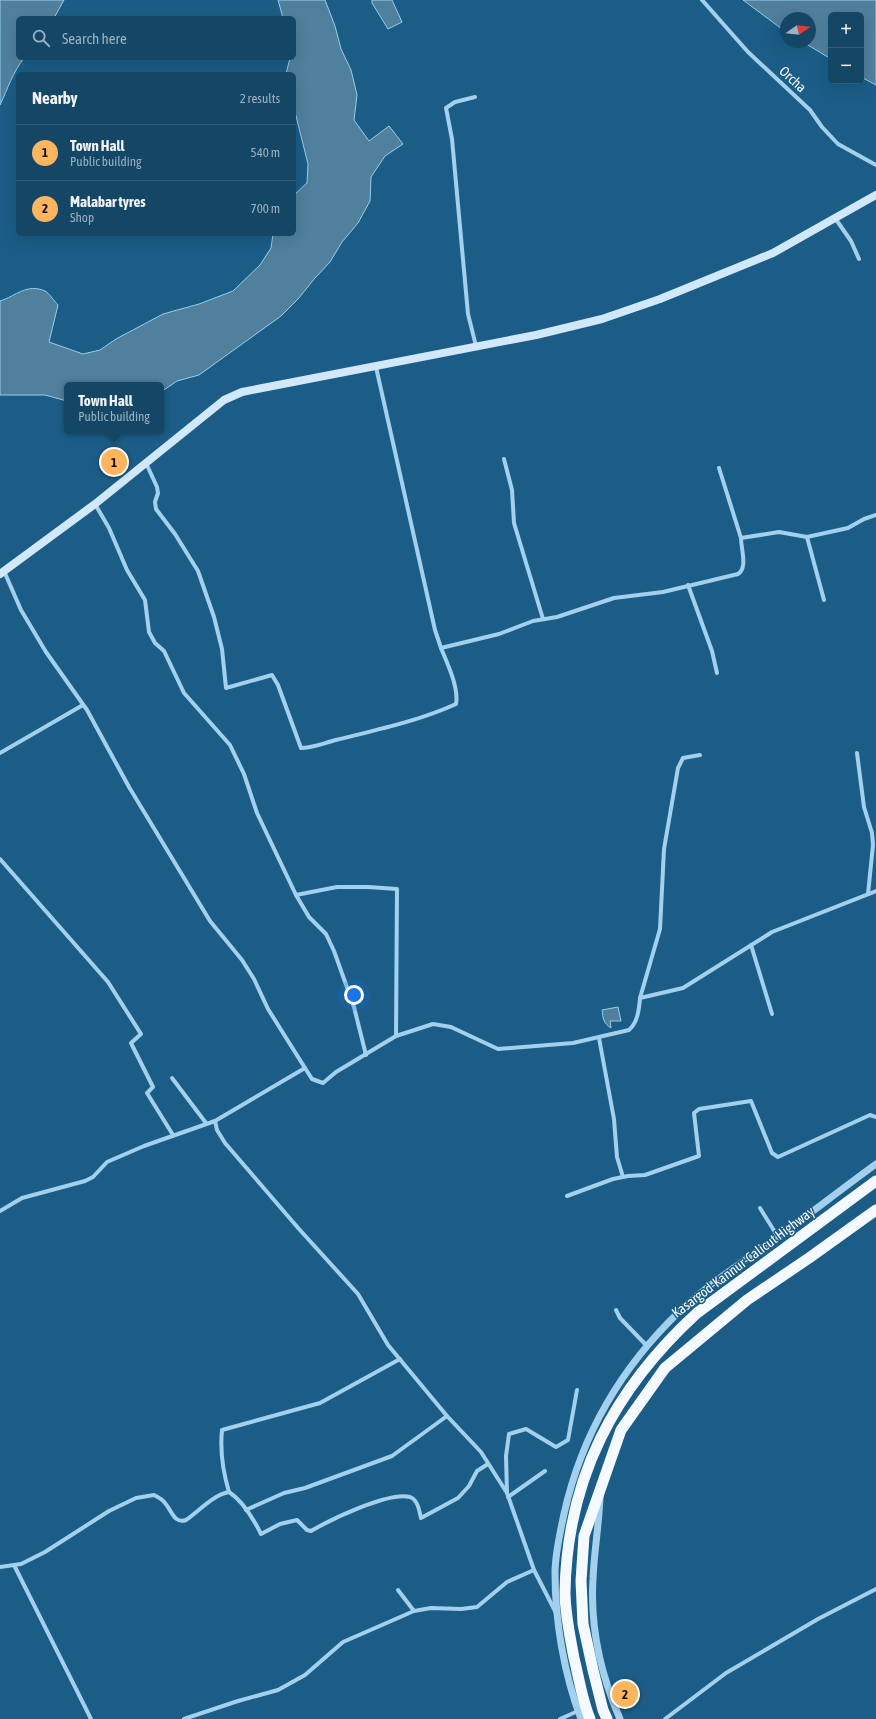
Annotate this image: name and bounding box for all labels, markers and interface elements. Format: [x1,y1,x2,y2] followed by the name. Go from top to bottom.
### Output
[780,12,816,48] north arrow
[828,12,864,84] map controls
[828,12,864,48] button: +
[16,16,296,60] search box
[30,27,52,49] icon: search
[62,30,127,47] text: Search here
[828,48,864,84] button: −
[776,63,810,95] street label: Orcha
[32,88,78,108] text: Nearby
[240,91,280,106] text: 2 results
[70,137,125,154] text: Town Hall
[42,145,48,160] text: 1
[251,145,280,160] text: 540 m
[70,154,142,169] text: Public building
[70,193,146,210] text: Malabar tyres
[42,201,48,216] text: 2
[251,201,280,216] text: 700 m
[70,210,94,225] text: Shop
[64,382,164,434] popup
[78,392,133,409] text: Town Hall
[78,409,150,424] text: Public building
[101,447,127,477] pin: 1
[344,985,364,1005] your location
[669,1203,818,1321] street label: Kasargod-Kannur-Calicut Highway
[612,1679,638,1709] pin: 2

